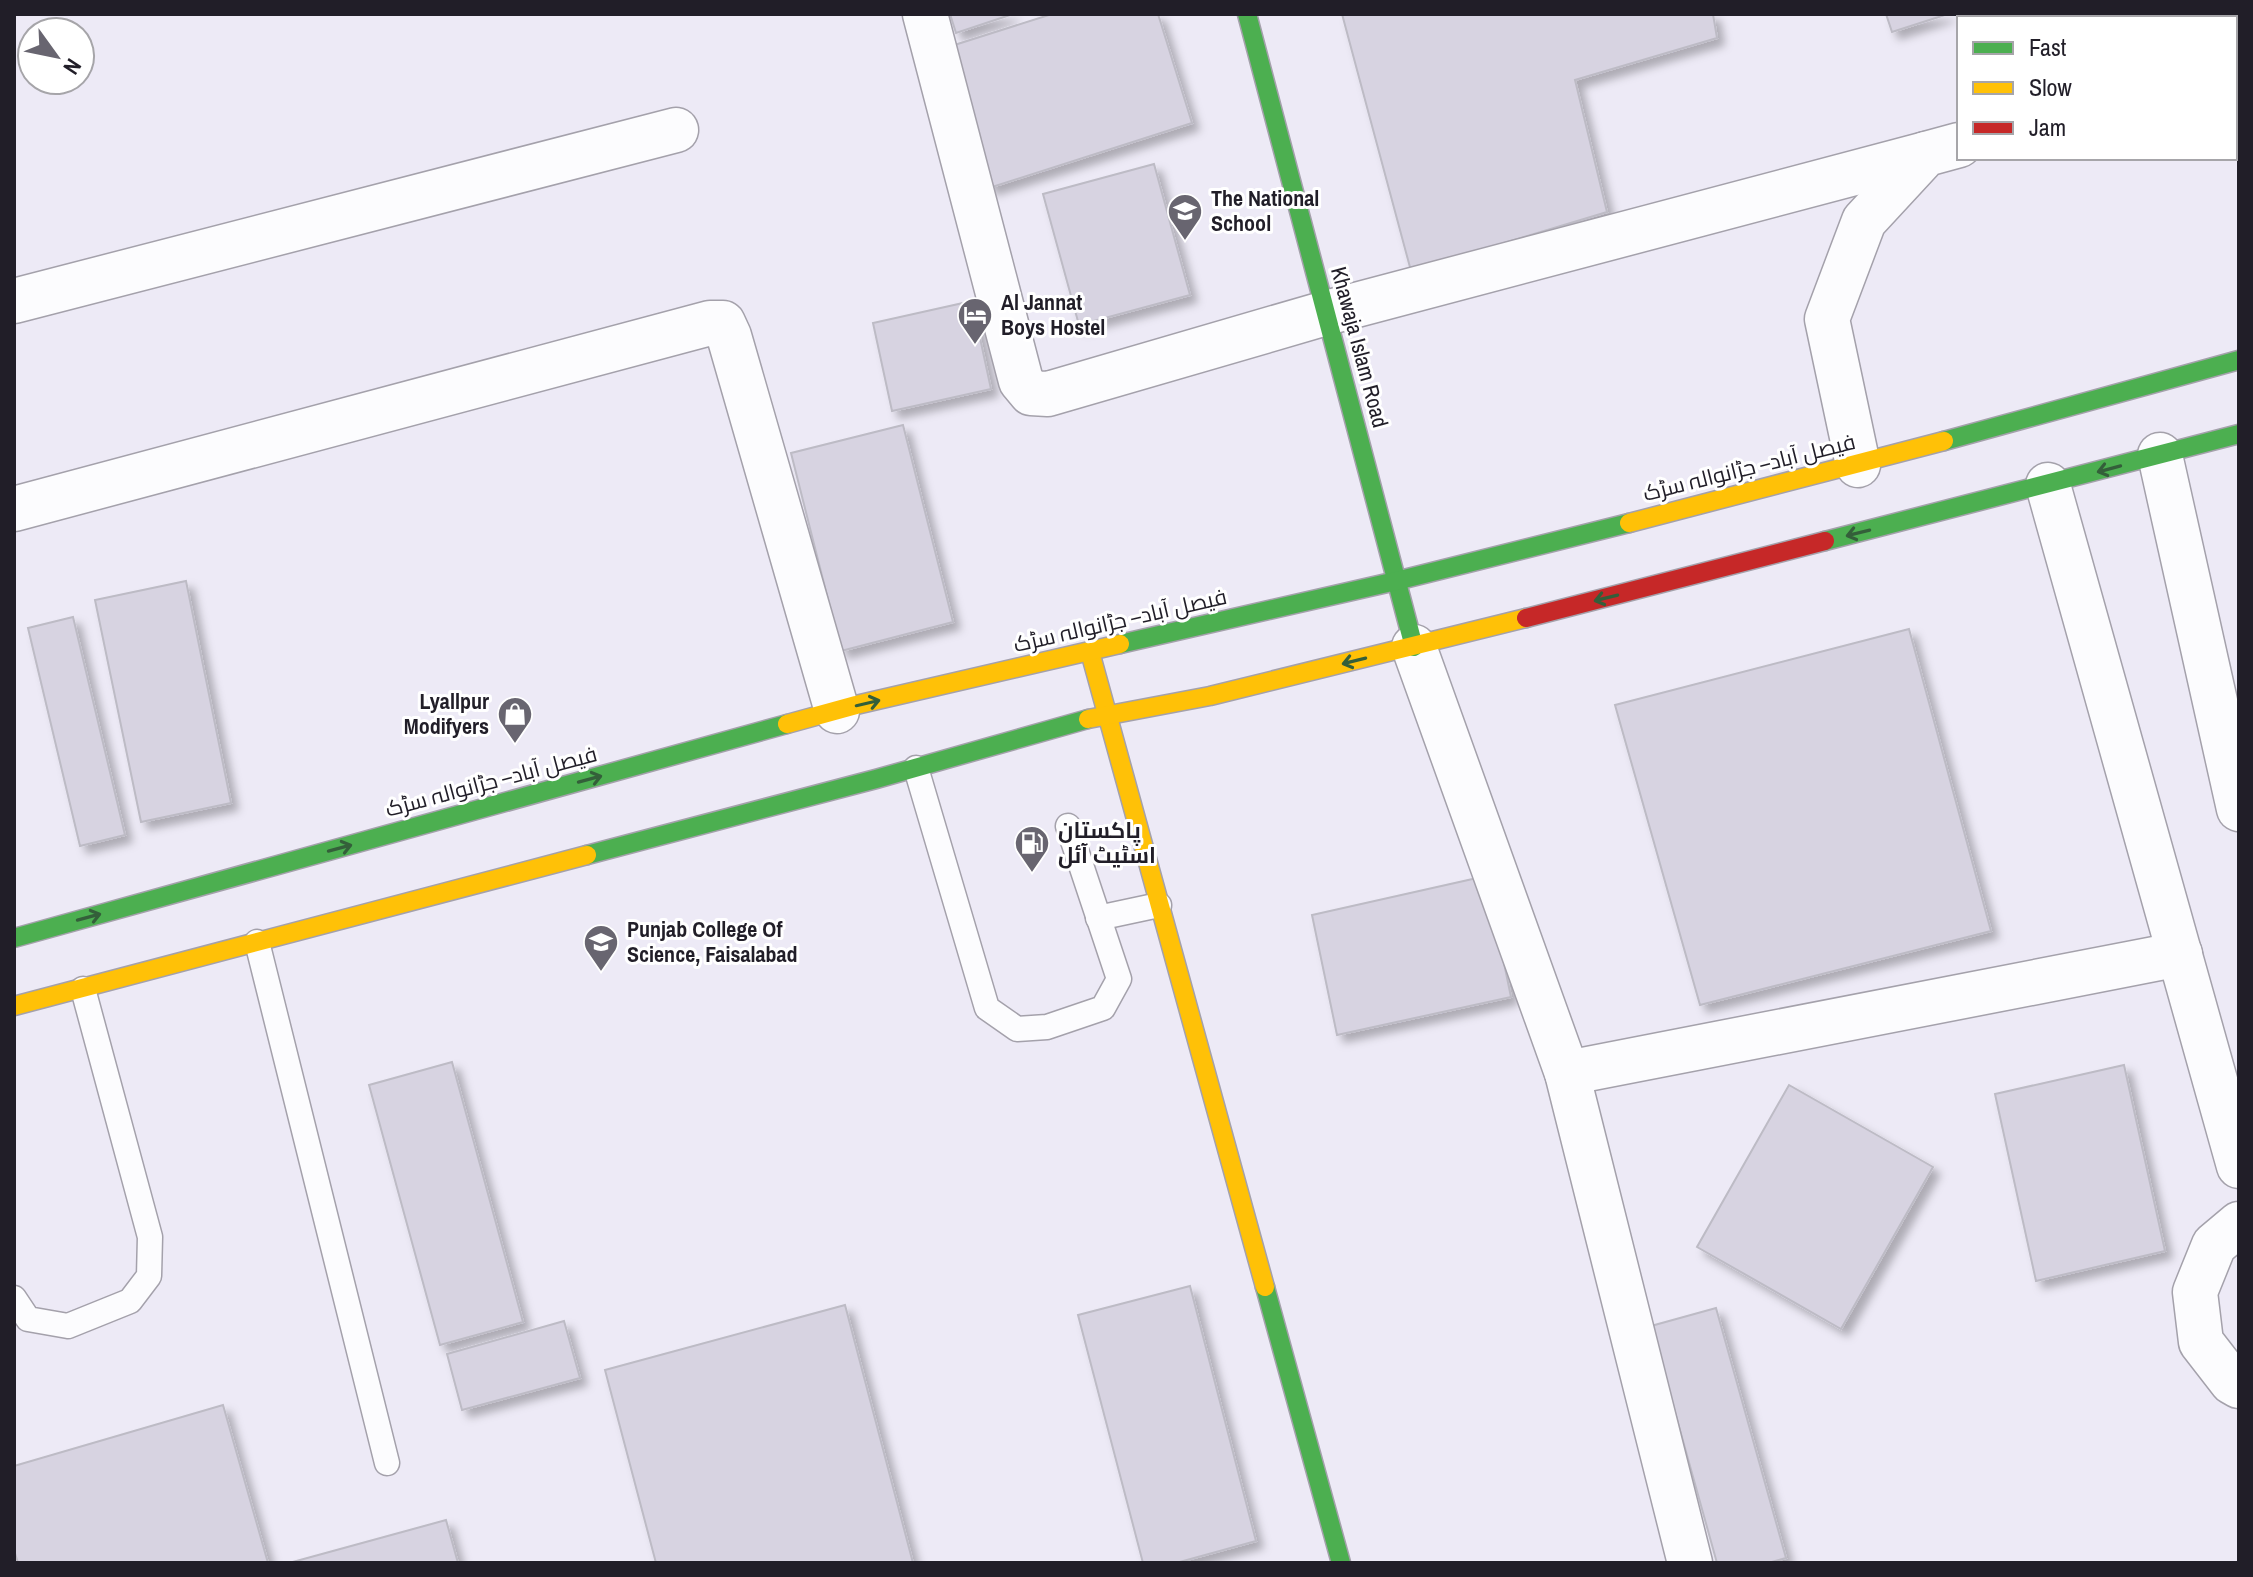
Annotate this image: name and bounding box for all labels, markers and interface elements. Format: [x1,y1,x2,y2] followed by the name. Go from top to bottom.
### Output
[16,16,96,96] north arrow
[1957,16,2237,160] legend
[2029,31,2067,63] text: Fast
[57,53,89,81] text: N
[2029,71,2072,103] text: Slow
[2029,111,2066,143] text: Jam
[1211,183,1319,238] place label: The National School
[1166,192,1204,242] school or university icon: The National School
[1324,263,1396,431] street label: Khawaja Islam Road
[1001,287,1105,342] place label: Al Jannat Boys Hostel
[956,296,994,346] hotel icon: Al Jannat Boys Hostel
[1640,426,1858,508] street label: فیصل آباد– جڑانوالہ سڑک
[2097,462,2123,477] one-way arrow
[1845,527,1871,542] one-way arrow
[1010,581,1230,659] street label: فیصل آباد– جڑانوالہ سڑک
[1593,591,1619,606] one-way arrow
[1341,655,1367,670] one-way arrow
[404,686,489,741] place label: Lyallpur Modifyers
[855,694,880,709] one-way arrow
[496,695,534,745] shop icon: Lyallpur Modifyers
[382,738,600,824] street label: فیصل آباد– جڑانوالہ سڑک
[577,771,603,786] one-way arrow
[1058,815,1156,870] place label: پاکستان اسٹیٹ آئل
[1013,824,1051,874] fuel station icon: پاکستان اسٹیٹ آئل
[326,840,352,855] one-way arrow
[76,909,102,924] one-way arrow
[627,914,798,969] place label: Punjab College Of Science, Faisalabad
[582,923,620,973] school or university icon: Punjab College Of Science, Faisalabad

